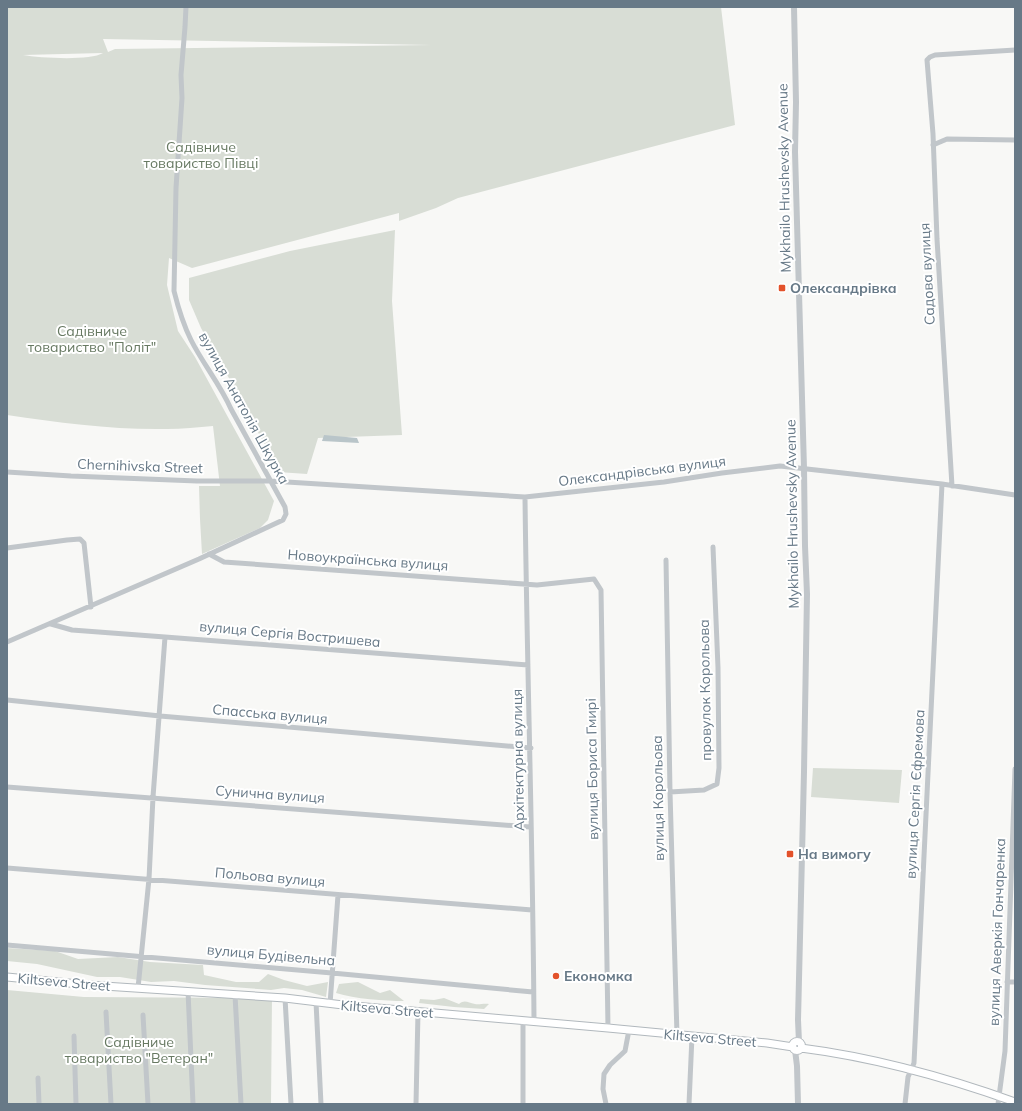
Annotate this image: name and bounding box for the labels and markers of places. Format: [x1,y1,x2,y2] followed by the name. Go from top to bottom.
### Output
[790,279,897,297] place label: Олександрівка
[777,283,787,293] marker: Олександрівка
[798,845,871,863] place label: На вимогу
[785,849,795,859] marker: На вимогу
[564,967,633,985] place label: Економка
[551,971,561,981] marker: Економка

